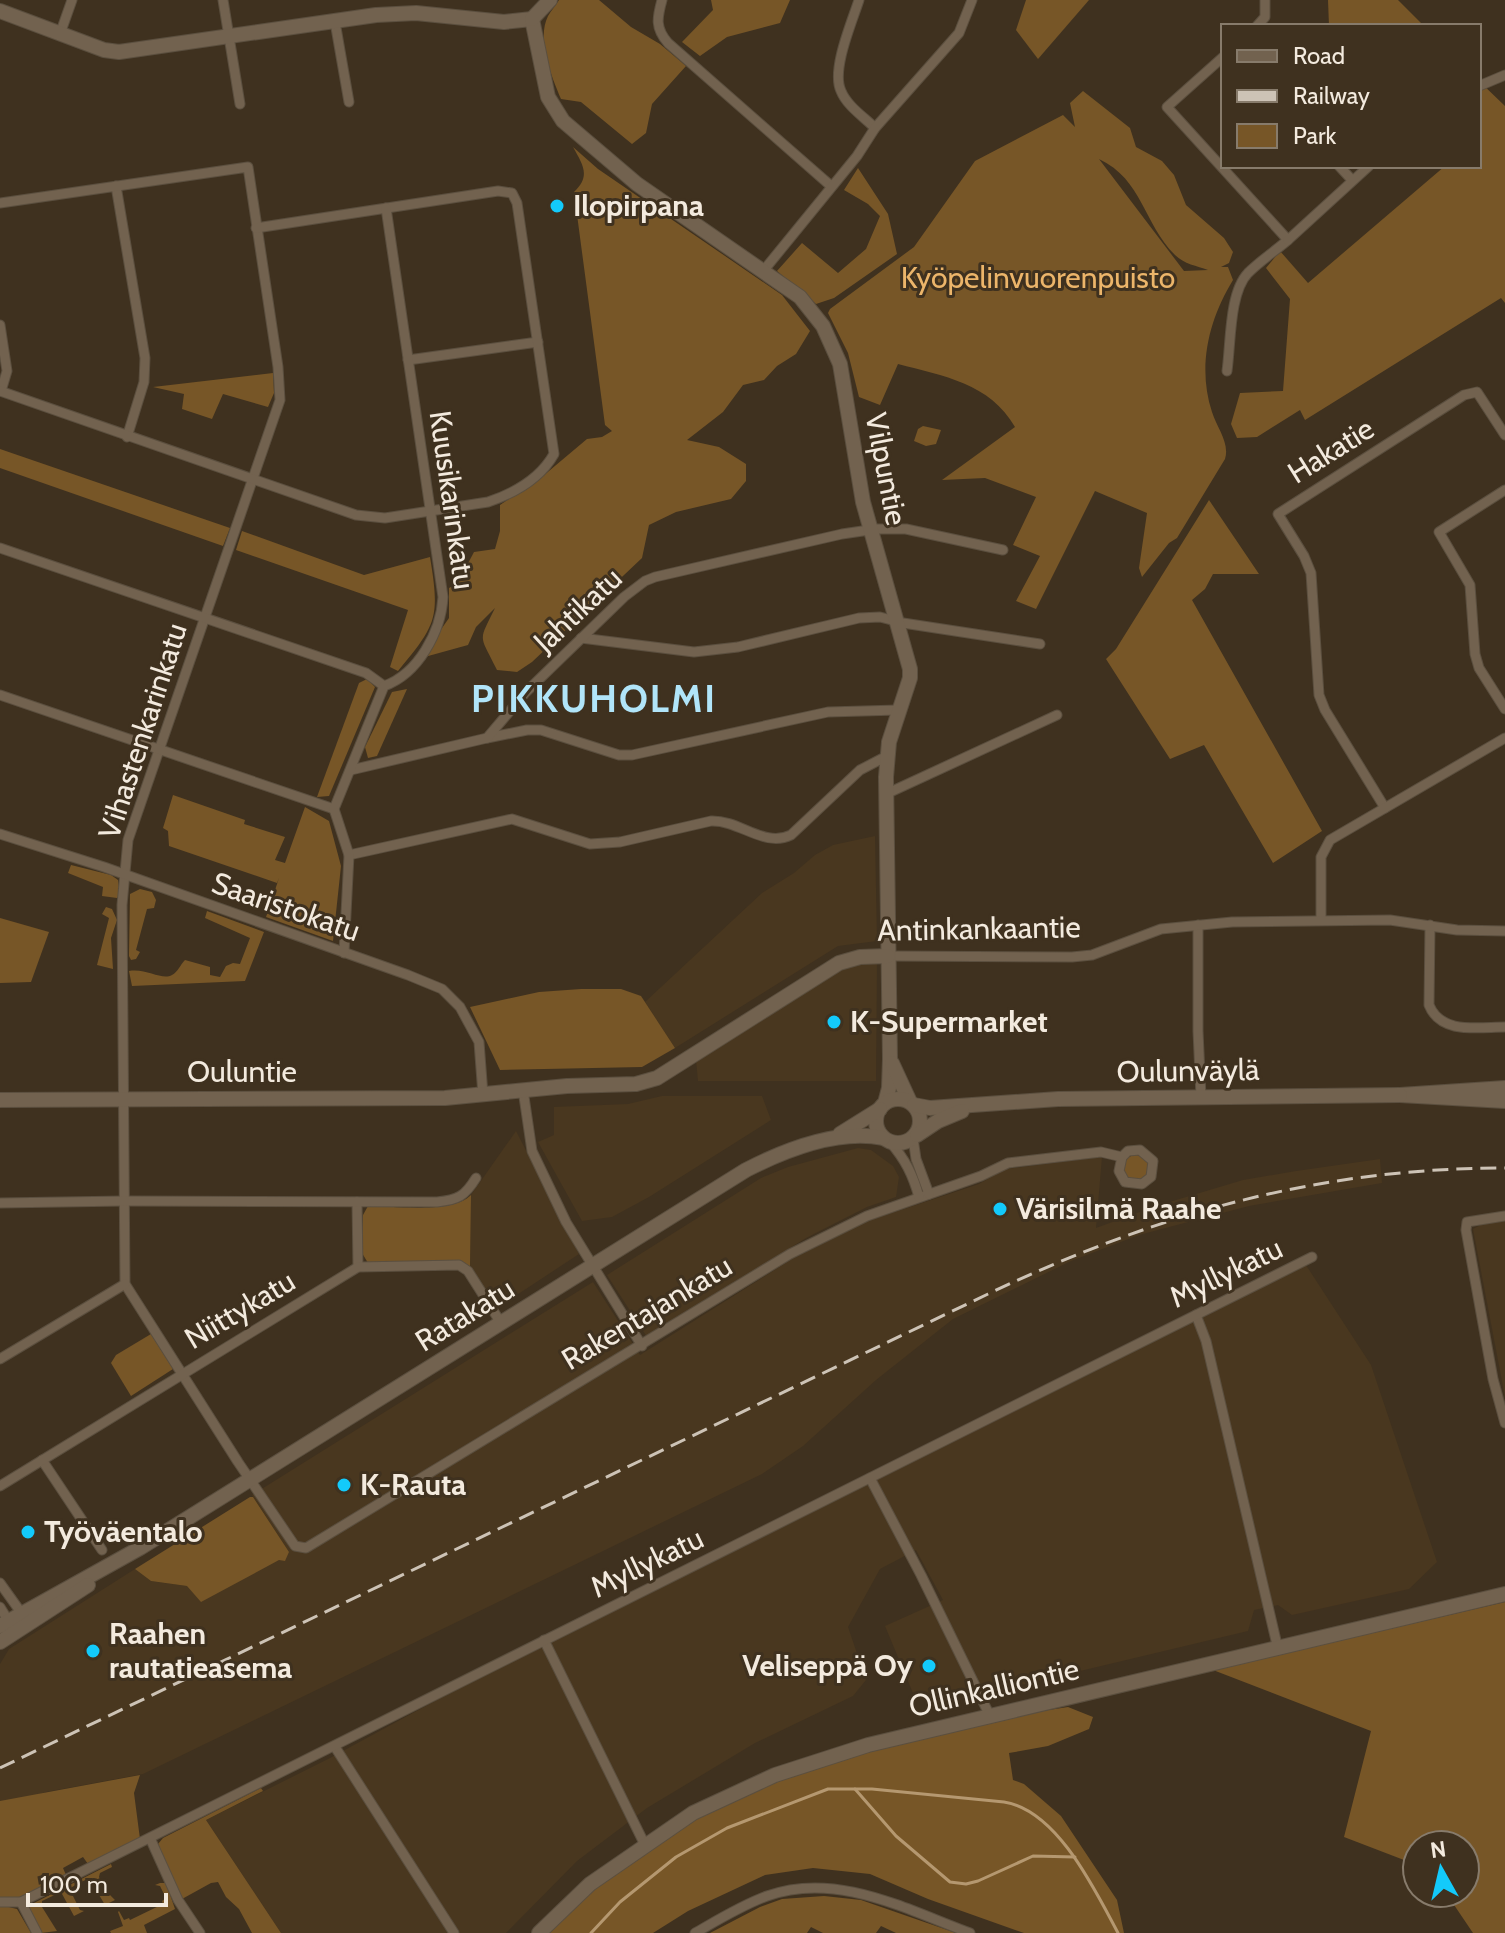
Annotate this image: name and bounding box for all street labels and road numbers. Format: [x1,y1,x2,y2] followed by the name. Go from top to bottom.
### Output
[422,408,483,592] street label: Kuusikarinkatu
[857,409,916,528] street label: Vilpuntie
[1281,410,1381,491] street label: Hakatie
[525,559,630,660] street label: Jahtikatu
[90,618,195,843] street label: Vihastenkarinkatu
[207,864,365,949] street label: Saaristokatu
[877,908,1081,949] street label: Antinkankaantie
[1116,1051,1260,1090] street label: Oulunväylä
[187,1053,297,1090] street label: Ouluntie
[1163,1229,1288,1316] street label: Myllykatu
[555,1247,739,1378] street label: Rakentajankatu
[178,1262,302,1357] street label: Niittykatu
[408,1270,521,1359] street label: Ratakatu
[584,1519,709,1606] street label: Myllykatu
[905,1650,1082,1725] street label: Ollinkalliontie

